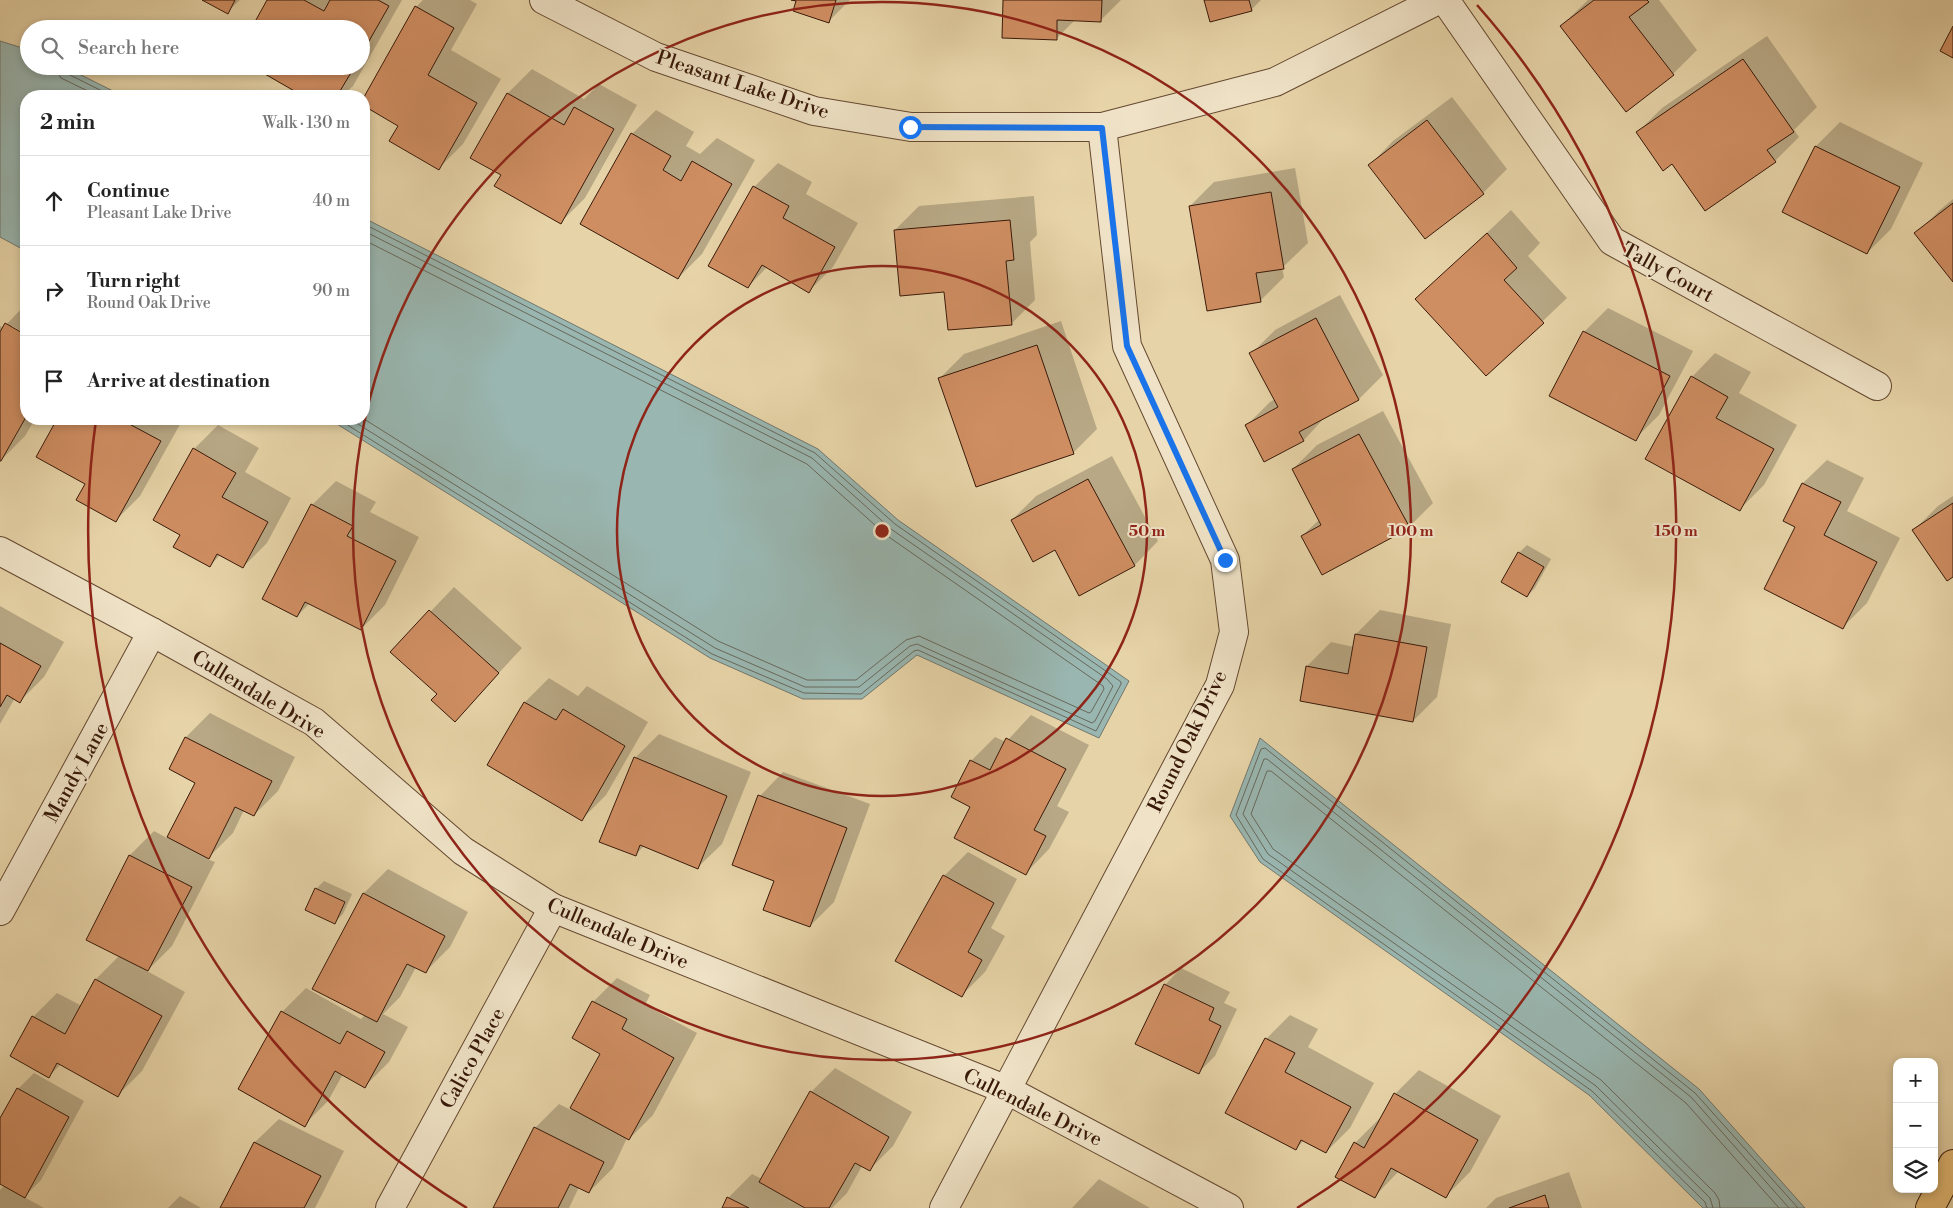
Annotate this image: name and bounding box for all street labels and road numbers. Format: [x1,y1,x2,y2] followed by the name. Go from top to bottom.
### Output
[653,46,832,125] street label: Pleasant Lake Drive
[1617,238,1718,309] street label: Tally Court
[187,646,330,745] street label: Cullendale Drive
[1143,667,1234,817] street label: Round Oak Drive
[40,718,115,827] street label: Mandy Lane
[543,893,692,975] street label: Cullendale Drive
[435,1004,511,1114] street label: Calico Place
[959,1064,1106,1153] street label: Cullendale Drive

